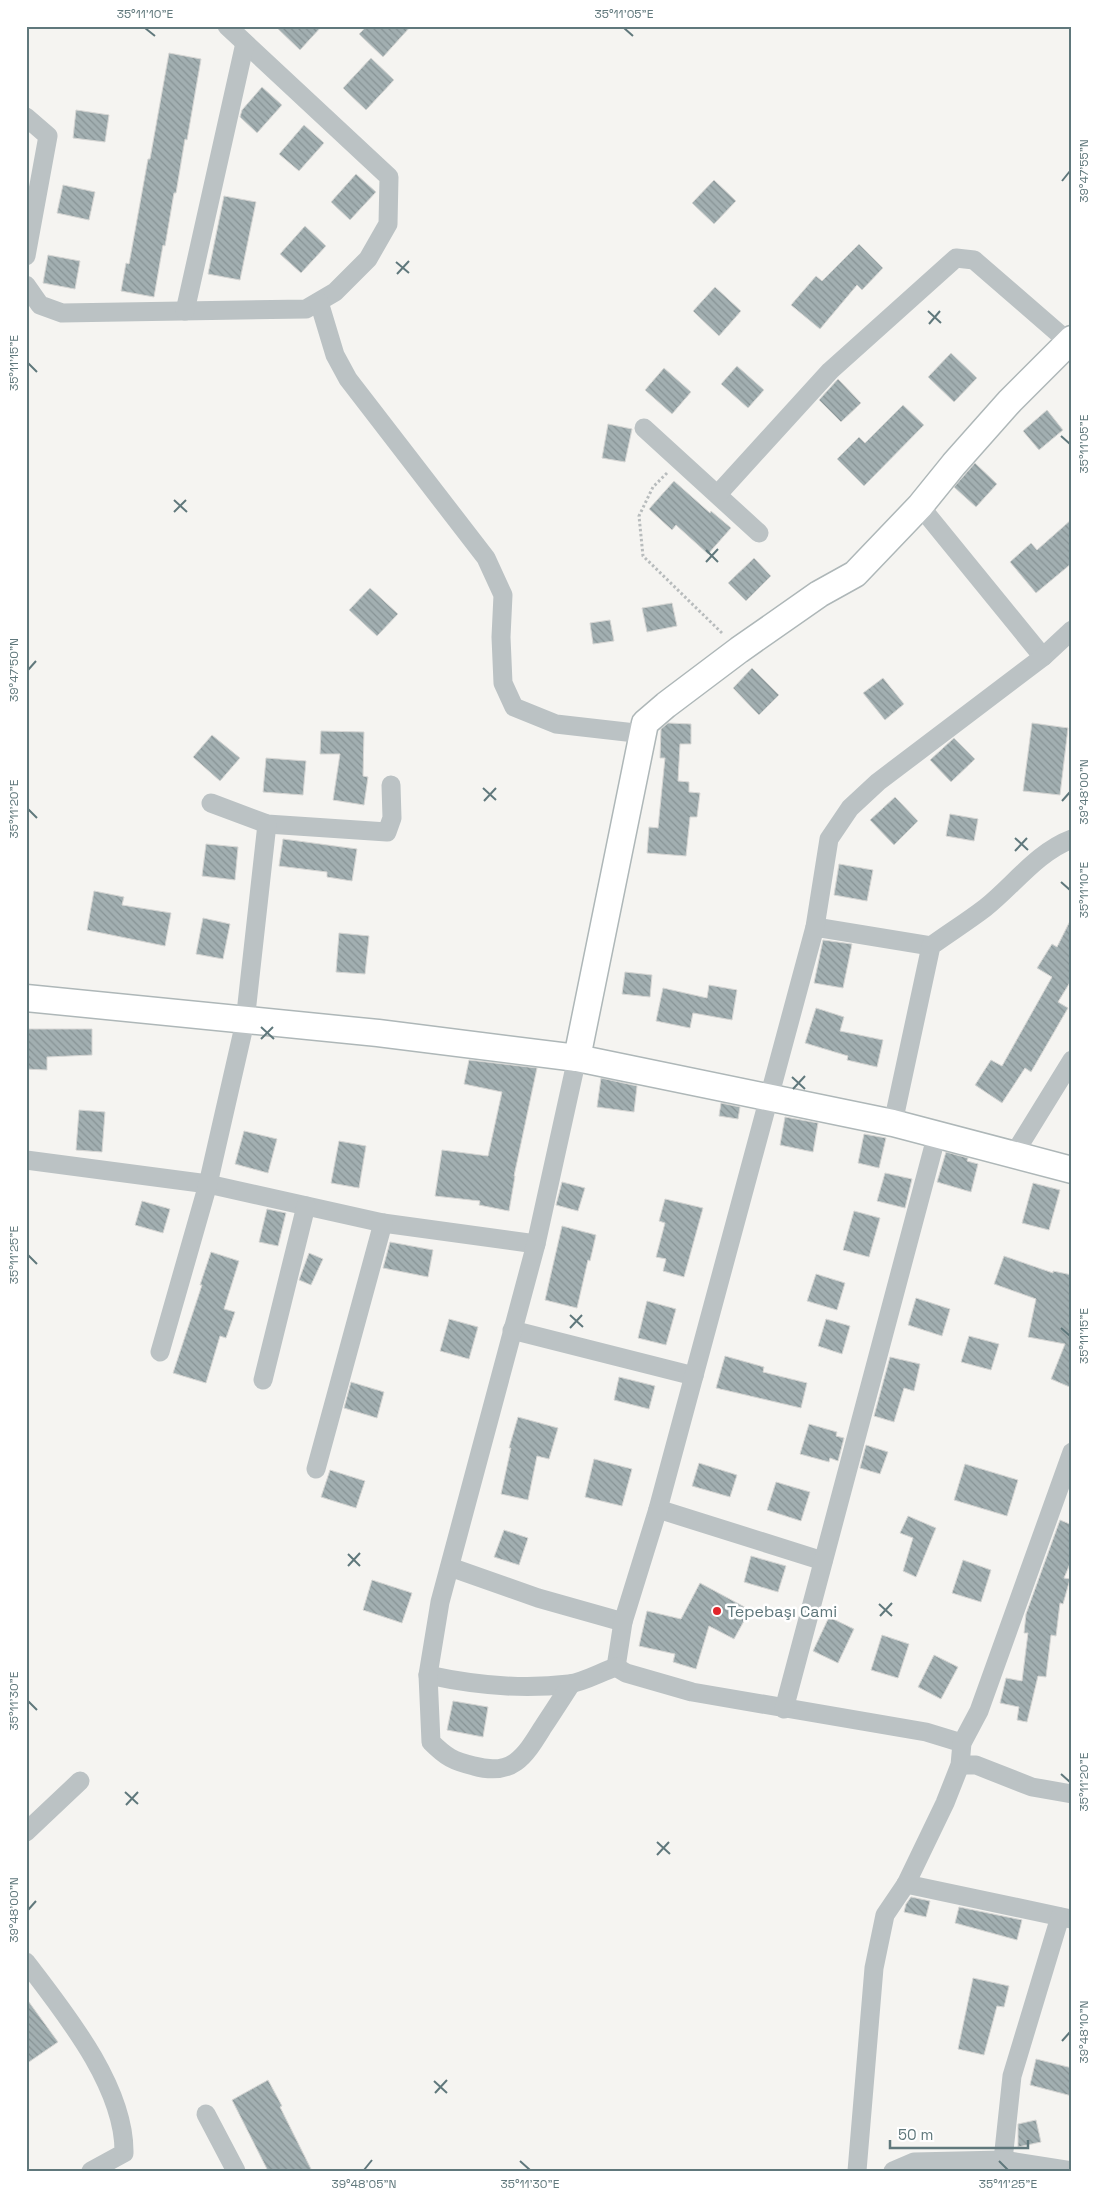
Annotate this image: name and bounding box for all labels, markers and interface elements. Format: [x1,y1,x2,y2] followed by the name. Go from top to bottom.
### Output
[117,6,174,22] text: 35°11'10"E
[595,6,654,22] text: 35°11'05"E
[1076,139,1092,203] text: 39°47'55"N
[6,335,22,391] text: 35°11'15"E
[1076,414,1092,473] text: 35°11'05"E
[6,638,22,702] text: 39°47'50"N
[1076,759,1092,825] text: 39°48'00"N
[6,779,22,838] text: 35°11'20"E
[1076,861,1092,918] text: 35°11'10"E
[6,1226,22,1284] text: 35°11'25"E
[1076,1308,1092,1364] text: 35°11'15"E
[727,1601,837,1622] place label: Tepebaşı Cami
[711,1605,723,1617] marker: Tepebaşı Cami
[6,1671,22,1730] text: 35°11'30"E
[1076,1752,1092,1811] text: 35°11'20"E
[6,1877,22,1943] text: 39°48'00"N
[1076,2001,1092,2063] text: 39°48'10"N
[890,2117,1028,2149] scale bar
[898,2125,933,2144] text: 50 m
[331,2176,397,2192] text: 39°48'05"N
[501,2176,560,2192] text: 35°11'30"E
[979,2176,1037,2192] text: 35°11'25"E

